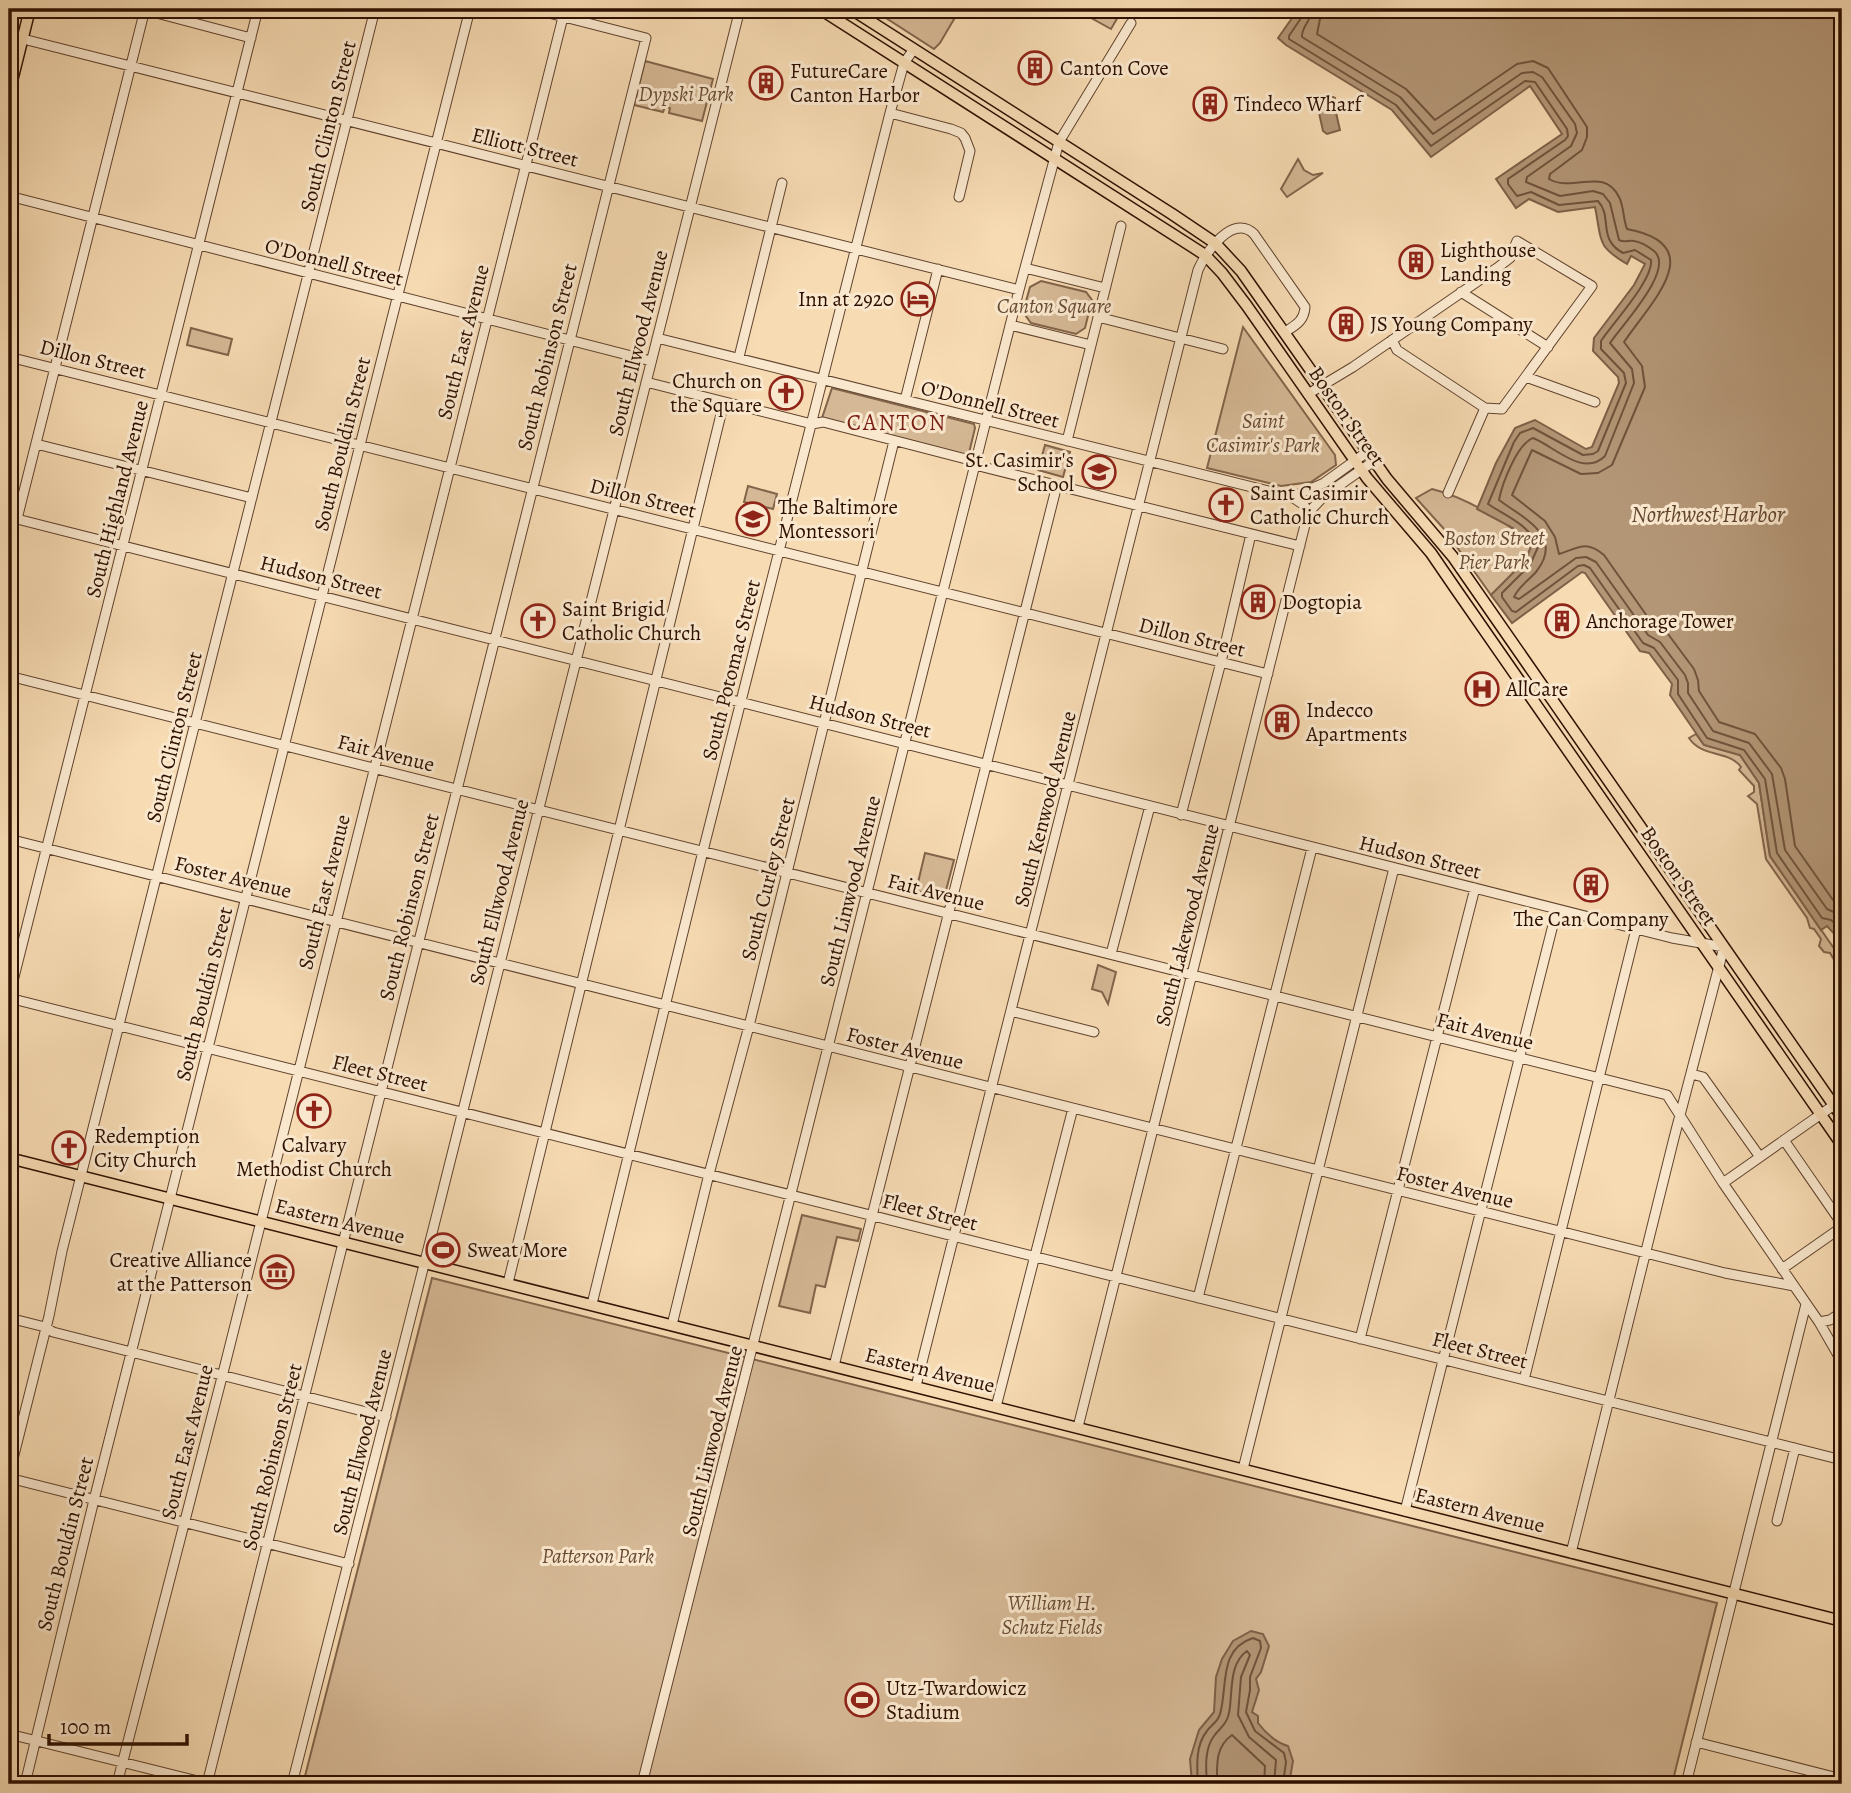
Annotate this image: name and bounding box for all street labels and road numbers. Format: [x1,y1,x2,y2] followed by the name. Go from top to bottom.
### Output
[293,38,363,214] street label: South Clinton Street
[469,120,581,174] street label: Elliott Street
[262,231,406,293] street label: O'Donnell Street
[601,247,675,439] street label: South Ellwood Avenue
[510,260,584,453] street label: South Robinson Street
[430,262,496,422] street label: South East Avenue
[37,332,149,386] street label: Dillon Street
[307,354,377,534] street label: South Bouldin Street
[1302,360,1392,472] street label: Boston Street
[918,373,1062,435] street label: O'Donnell Street
[79,397,155,601] street label: South Highland Avenue
[587,471,699,525] street label: Dillon Street
[257,548,385,606] street label: Hudson Street
[695,577,767,763] street label: South Potomac Street
[1136,610,1248,664] street label: Dillon Street
[139,649,209,825] street label: South Clinton Street
[806,687,934,745] street label: Hudson Street
[1007,708,1083,910] street label: South Kenwood Avenue
[334,727,438,779] street label: Fait Avenue
[813,793,887,989] street label: South Linwood Avenue
[734,794,802,963] street label: South Curley Street
[462,796,536,988] street label: South Ellwood Avenue
[372,810,446,1003] street label: South Robinson Street
[291,812,357,972] street label: South East Avenue
[1634,820,1724,932] street label: Boston Street
[1148,821,1226,1029] street label: South Lakewood Avenue
[1356,828,1484,886] street label: Hudson Street
[171,849,295,905] street label: Foster Avenue
[884,866,988,918] street label: Fait Avenue
[169,904,239,1084] street label: South Bouldin Street
[1433,1005,1537,1057] street label: Fait Avenue
[843,1020,967,1076] street label: Foster Avenue
[329,1048,431,1098] street label: Fleet Street
[1393,1159,1517,1215] street label: Foster Avenue
[879,1187,981,1237] street label: Fleet Street
[272,1191,408,1251] street label: Eastern Avenue
[1429,1325,1531,1375] street label: Fleet Street
[862,1340,998,1400] street label: Eastern Avenue
[675,1343,749,1539] street label: South Linwood Avenue
[325,1346,399,1538] street label: South Ellwood Avenue
[235,1360,309,1553] street label: South Robinson Street
[154,1362,220,1522] street label: South East Avenue
[30,1454,100,1634] street label: South Bouldin Street
[1412,1480,1548,1540] street label: Eastern Avenue

